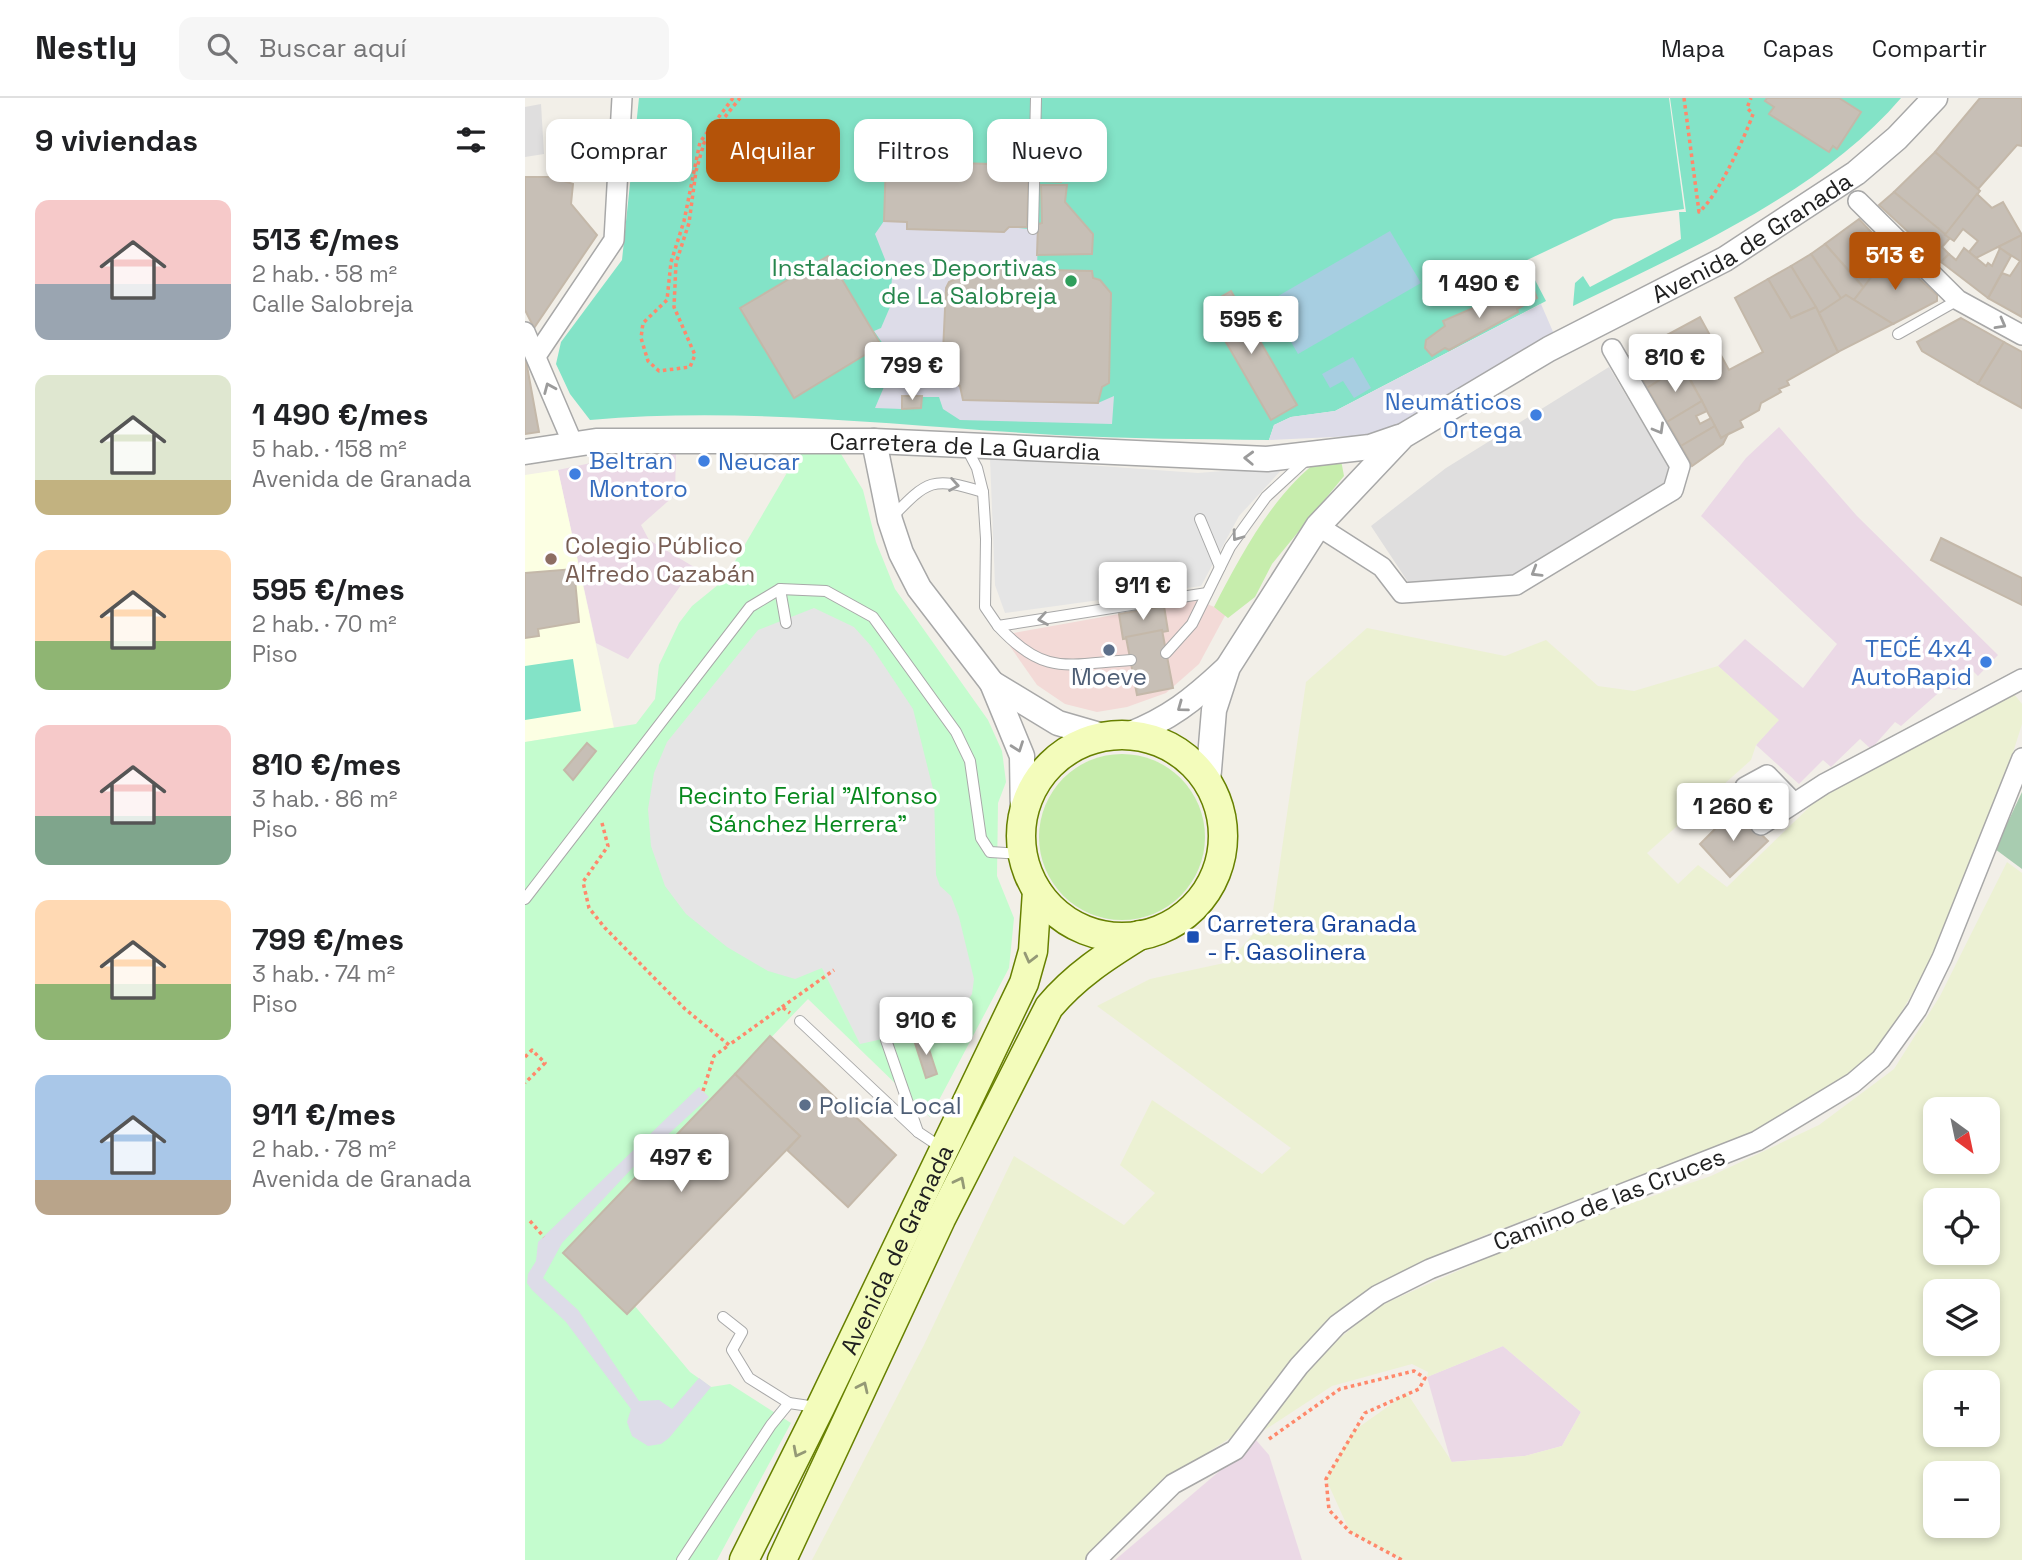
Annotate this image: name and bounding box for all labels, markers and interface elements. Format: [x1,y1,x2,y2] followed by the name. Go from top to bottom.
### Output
[179,17,669,80] search box
[35,27,137,69] text: Nestly
[203,29,241,67] icon: search
[259,31,407,65] text: Buscar aquí
[1661,33,1725,64] text: Mapa
[1763,33,1834,64] text: Capas
[1872,33,1987,64] text: Compartir
[546,119,692,182] chip: Comprar
[706,119,840,182] chip: Alquilar
[854,119,973,182] chip: Filtros
[987,119,1107,182] chip: Nuevo
[35,121,198,160] text: 9 viviendas
[452,121,490,159] icon: filters
[1646,165,1858,310] street label: Avenida de Granada
[252,220,400,259] text: 513 €/mes
[91,228,175,312] icon: home
[1846,232,1944,292] pin: 513 €
[1865,240,1925,270] text: 513 €
[772,252,1057,311] place label: Instalaciones Deportivas de La Salobreja
[252,259,397,289] text: 2 hab. · 58 m²
[1414,260,1544,320] pin: 1 490 €
[1438,268,1520,298] text: 1 490 €
[1063,273,1079,289] marker: Instalaciones Deportivas de La Salobreja
[252,289,414,319] text: Calle Salobreja
[1202,296,1300,356] pin: 595 €
[1219,304,1283,334] text: 595 €
[1994,316,2007,329] one-way arrow
[1626,334,1724,394] pin: 810 €
[863,342,961,402] pin: 799 €
[1645,342,1705,372] text: 810 €
[881,350,943,380] text: 799 €
[544,383,558,395] one-way arrow
[1385,386,1522,445] place label: Neumáticos Ortega
[252,395,429,434] text: 1 490 €/mes
[91,403,175,487] icon: home
[1528,407,1544,423] marker: Neumáticos Ortega
[1650,421,1663,434] one-way arrow
[830,426,1101,467] street label: Carretera de La Guardia
[252,434,407,464] text: 5 hab. · 158 m²
[589,445,688,504] place label: Beltran Montoro
[718,446,800,477] place label: Neucar
[1243,450,1254,465] one-way arrow
[696,453,712,469] marker: Neucar
[252,464,471,494] text: Avenida de Granada
[567,466,583,482] marker: Beltran Montoro
[948,477,960,492] one-way arrow
[1233,529,1246,541] one-way arrow
[565,530,755,589] place label: Colegio Público Alfredo Cazabán
[543,551,559,567] marker: Colegio Público Alfredo Cazabán
[1094,562,1192,622] pin: 911 €
[1531,564,1544,577] one-way arrow
[252,570,405,609] text: 595 €/mes
[1115,570,1171,600] text: 911 €
[91,578,175,662] icon: home
[252,609,397,639] text: 2 hab. · 70 m²
[1037,611,1049,626] one-way arrow
[1851,633,1972,692] place label: TECÉ 4x4 AutoRapid
[252,639,298,669] text: Piso
[1101,642,1117,658] marker: Moeve
[1978,654,1994,670] marker: TECÉ 4x4 AutoRapid
[1071,661,1147,692] place label: Moeve
[1177,699,1190,711] one-way arrow
[1009,740,1023,752] one-way arrow
[252,745,401,784] text: 810 €/mes
[91,753,175,837] icon: home
[678,780,938,839] park label: Recinto Ferial "Alfonso Sánchez Herrera"
[252,784,397,814] text: 3 hab. · 86 m²
[1668,784,1798,843] pin: 1 260 €
[1693,791,1773,821] text: 1 260 €
[252,814,298,844] text: Piso
[1207,908,1417,967] place label: Carretera Granada - F. Gasolinera
[252,920,404,959] text: 799 €/mes
[91,928,175,1012] icon: home
[1185,929,1201,945] marker: Carretera Granada - F. Gasolinera
[1024,952,1038,964] one-way arrow
[252,959,395,989] text: 3 hab. · 74 m²
[252,989,298,1019] text: Piso
[877,998,975,1057] pin: 910 €
[896,1005,956,1035] text: 910 €
[819,1090,962,1121] place label: Policía Local
[252,1095,396,1134] text: 911 €/mes
[797,1097,813,1113] marker: Policía Local
[1923,1097,2000,1174] north arrow
[1923,1097,2000,1538] map controls
[91,1103,175,1187] icon: home
[252,1134,396,1164] text: 2 hab. · 78 m²
[632,1134,730,1194] pin: 497 €
[833,1139,960,1359] street label: Avenida de Granada
[1489,1140,1729,1258] street label: Camino de las Cruces
[650,1142,712,1172] text: 497 €
[252,1164,471,1194] text: Avenida de Granada
[951,1176,965,1189] one-way arrow
[1923,1188,2000,1265] button: locate
[1923,1279,2000,1356] button: layers
[1923,1370,2000,1447] button: +
[854,1382,868,1394] one-way arrow
[793,1445,807,1457] one-way arrow
[1923,1461,2000,1538] button: −

